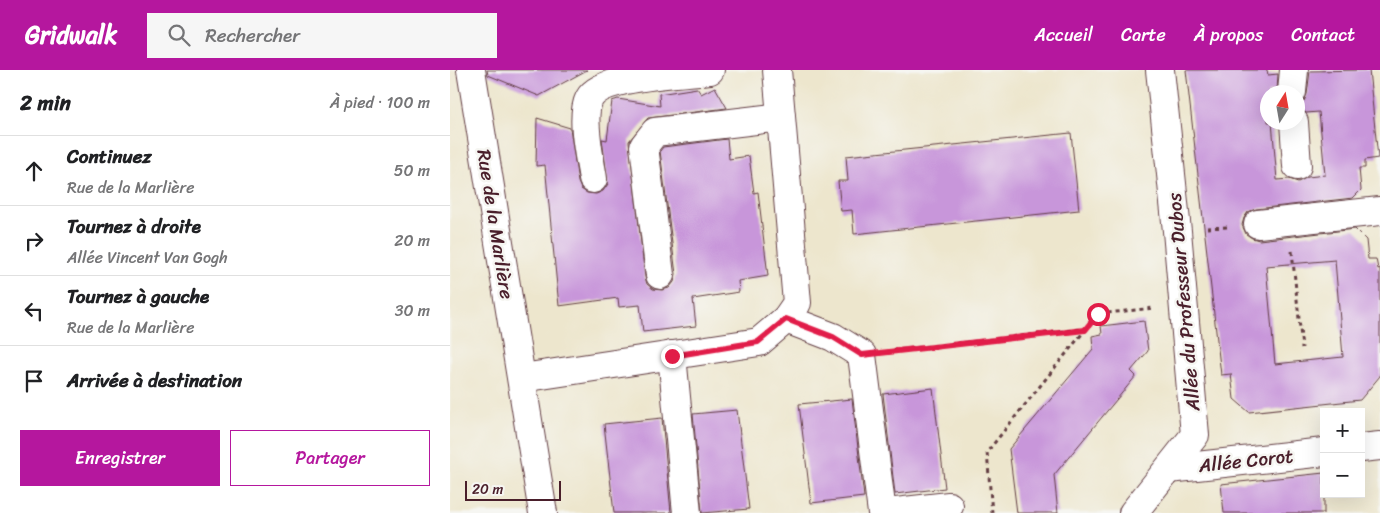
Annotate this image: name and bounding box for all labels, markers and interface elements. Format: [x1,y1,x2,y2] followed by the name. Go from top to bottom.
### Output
[147,13,497,58] search box
[25,14,117,56] text: Gridwalk
[205,19,300,52] text: Rechercher
[1034,19,1093,51] text: Accueil
[1121,19,1166,51] text: Carte
[1194,19,1263,51] text: À propos
[1291,19,1355,51] text: Contact
[165,21,193,49] icon: search
[20,84,71,122] text: 2 min
[1260,85,1305,130] north arrow
[330,88,430,117] text: À pied · 100 m
[67,140,152,173] text: Continuez
[467,147,524,302] street label: Rue de la Marlière
[394,156,430,185] text: 50 m
[20,157,48,185] icon: ahead
[67,173,194,202] text: Rue de la Marlière
[1157,191,1210,413] street label: Allée du Professeur Dubos
[67,210,201,243] text: Tournez à droite
[394,226,430,255] text: 20 m
[20,227,48,255] icon: right
[67,243,228,272] text: Allée Vincent Van Gogh
[67,280,209,313] text: Tournez à gauche
[395,296,430,325] text: 30 m
[20,297,48,325] icon: left
[1087,303,1110,326] route start
[67,313,194,342] text: Rue de la Marlière
[661,345,684,368] route end
[67,364,242,397] text: Arrivée à destination
[20,367,48,395] icon: arrive
[1320,408,1365,498] map controls
[1320,408,1365,453] button: +
[20,430,220,486] button: Enregistrer
[230,430,430,486] button: Partager
[1196,439,1295,482] street label: Allée Corot
[1320,453,1365,498] button: −
[472,477,503,502] text: 20 m
[465,478,561,501] scale bar

